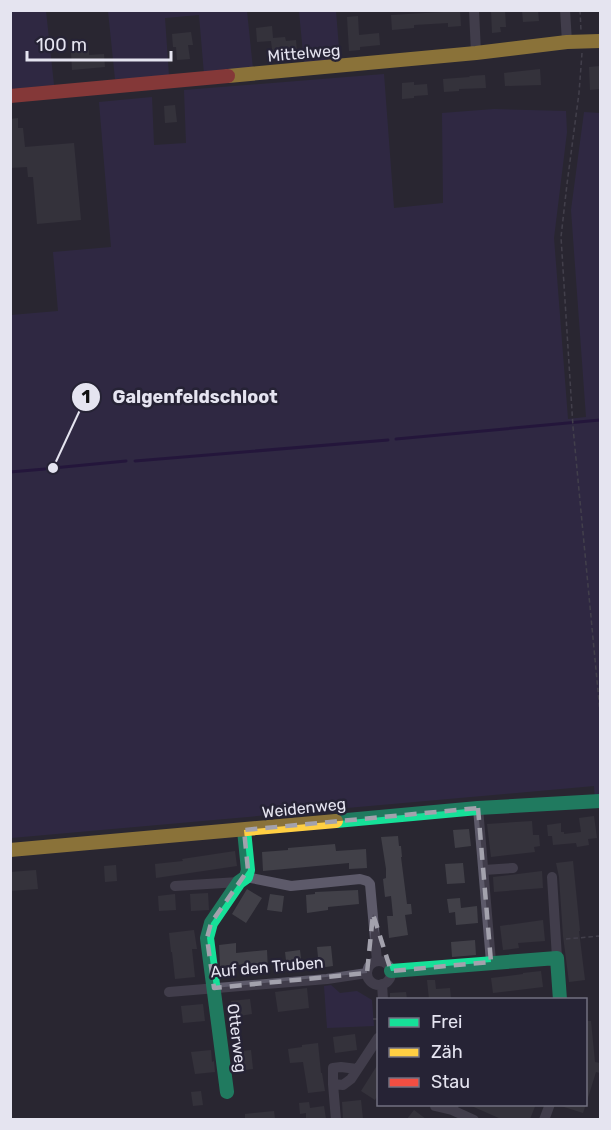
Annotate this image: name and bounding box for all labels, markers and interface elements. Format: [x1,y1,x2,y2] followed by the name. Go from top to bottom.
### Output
[27,24,171,62] scale bar
[36,34,87,56] text: 100 m
[267,40,341,66] street label: Mittelweg
[71,379,290,415] callout: Galgenfeldschloot
[82,386,90,408] text: 1
[112,386,278,408] text: Galgenfeldschloot
[261,794,347,822] street label: Weidenweg
[210,953,324,981] street label: Auf den Truben
[377,998,587,1106] legend
[223,1002,251,1074] street label: Otterweg
[431,1011,462,1033] text: Frei
[431,1041,463,1063] text: Zäh
[431,1071,470,1093] text: Stau

